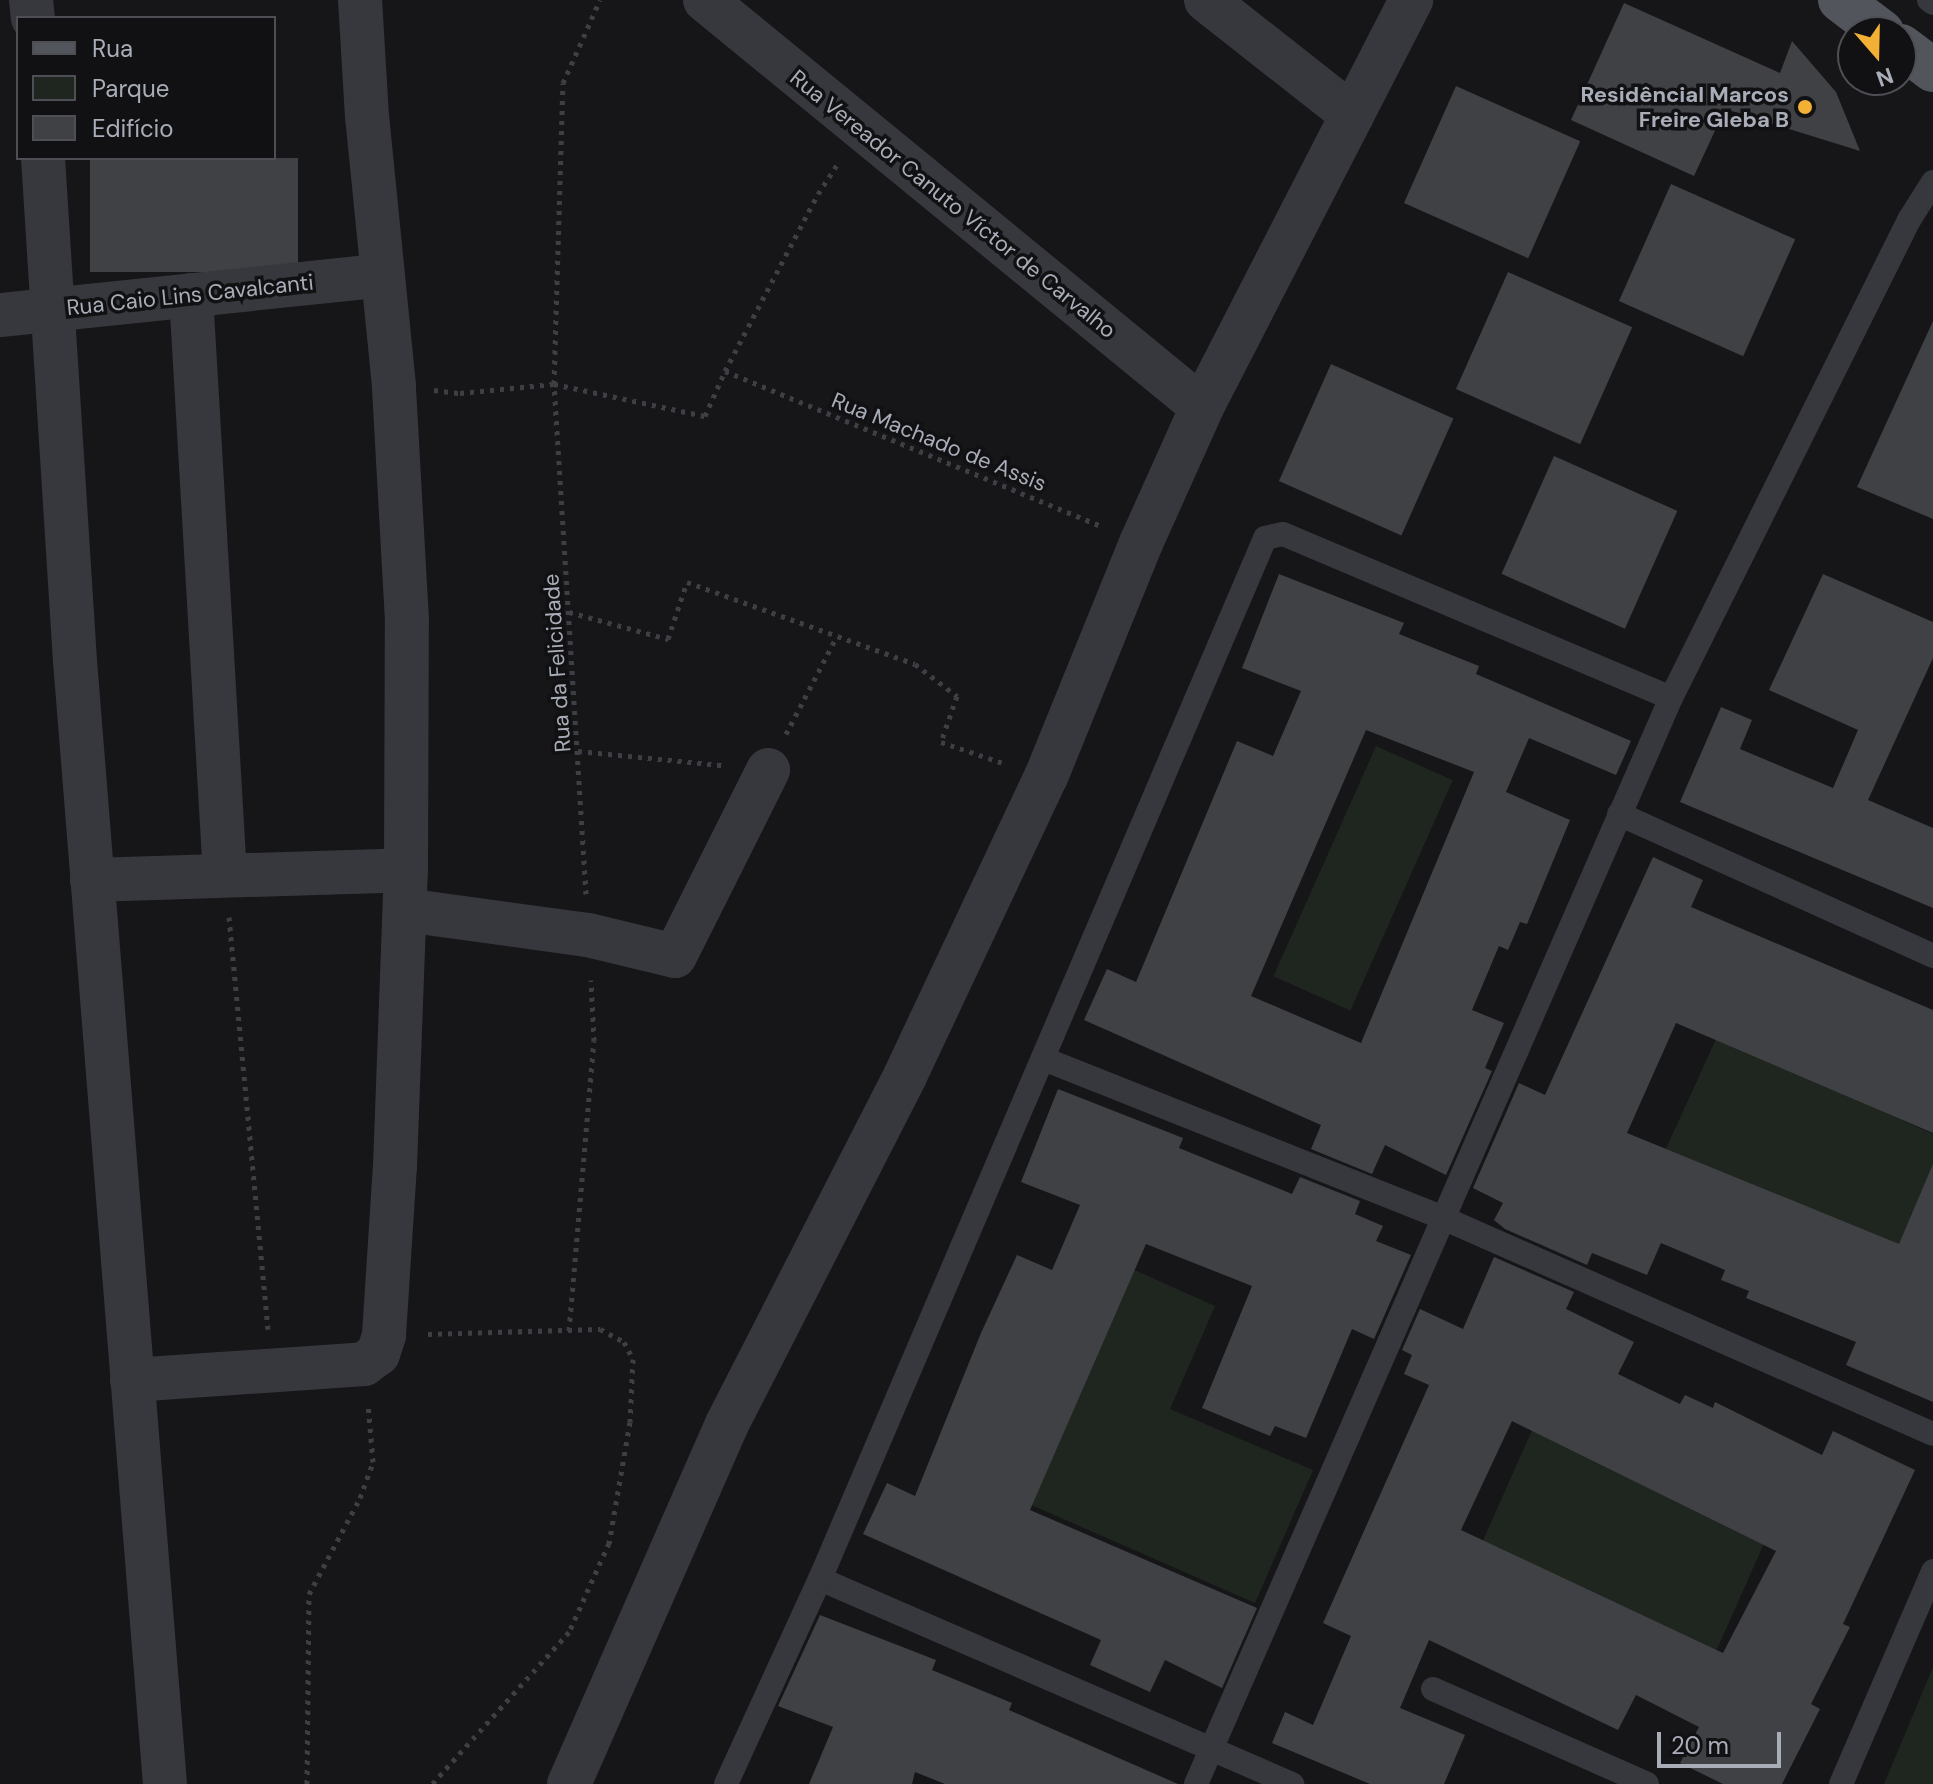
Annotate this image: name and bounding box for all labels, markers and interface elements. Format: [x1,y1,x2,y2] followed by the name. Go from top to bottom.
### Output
[16,16,276,160] legend
[1837,16,1917,96] north arrow
[92,33,133,64] text: Rua
[1872,61,1897,94] text: N
[785,64,1121,344] street label: Rua Vereador Canuto Víctor de Carvalho
[92,73,169,104] text: Parque
[1581,81,1789,132] place label: Residêncial Marcos Freire Gleba B
[1796,98,1814,116] marker: Residêncial Marcos Freire Gleba B
[92,113,174,144] text: Edifício
[65,269,315,321] street label: Rua Caio Lins Cavalcanti
[828,387,1050,497] street label: Rua Machado de Assis
[538,573,576,753] street label: Rua da Felicidade
[1661,1716,1785,1766] scale bar
[1671,1730,1729,1761] text: 20 m

